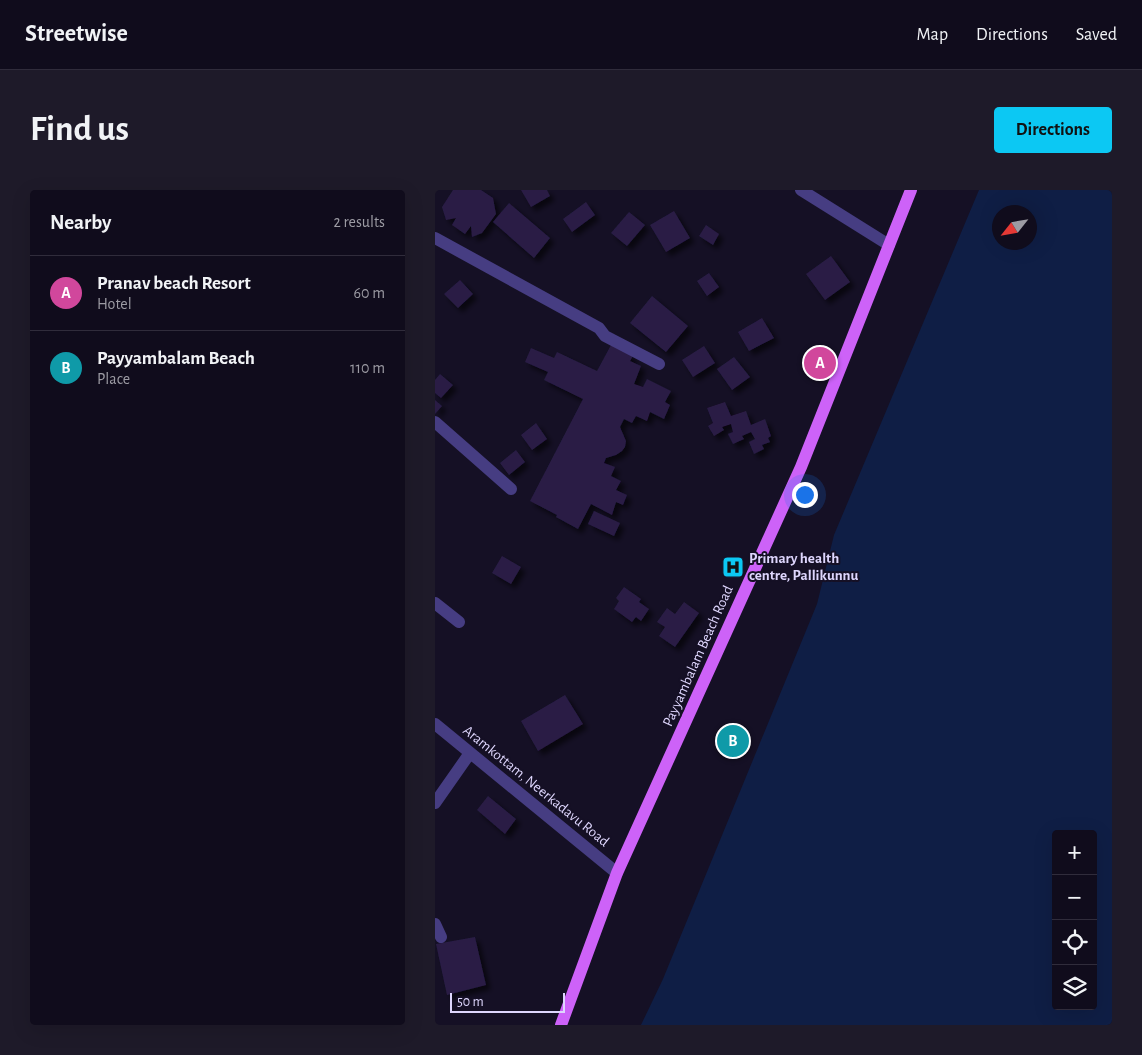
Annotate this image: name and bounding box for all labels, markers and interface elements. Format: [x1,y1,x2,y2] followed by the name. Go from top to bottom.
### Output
[25,22,128,46] text: Streetwise
[917,26,948,44] text: Map
[976,26,1048,44] text: Directions
[1076,26,1117,44] text: Saved
[994,107,1112,153] button: Directions
[30,112,129,147] text: Find us
[992,205,1037,250] north arrow
[50,212,111,233] text: Nearby
[333,214,385,230] text: 2 results
[97,274,251,293] text: Pranav beach Resort
[61,285,71,301] text: A
[354,285,385,301] text: 60 m
[97,296,132,312] text: Hotel
[804,344,836,382] pin: A
[97,349,255,368] text: Payyambalam Beach
[61,360,71,376] text: B
[350,360,385,376] text: 110 m
[97,371,130,387] text: Place
[792,482,818,508] your location
[749,551,858,583] place label: Primary health centre, Pallikunnu
[721,555,745,579] hospital icon: Primary health centre, Pallikunnu
[660,583,736,729] street label: Payyambalam Beach Road
[717,722,749,760] pin: B
[460,723,612,850] street label: Aramkottam, Neerkadavu Road
[1052,830,1097,1010] map controls
[1052,830,1097,875] button: +
[1052,875,1097,920] button: −
[1052,920,1097,965] button: locate
[1052,965,1097,1010] button: layers
[450,990,565,1013] scale bar
[457,995,484,1009] text: 50 m

